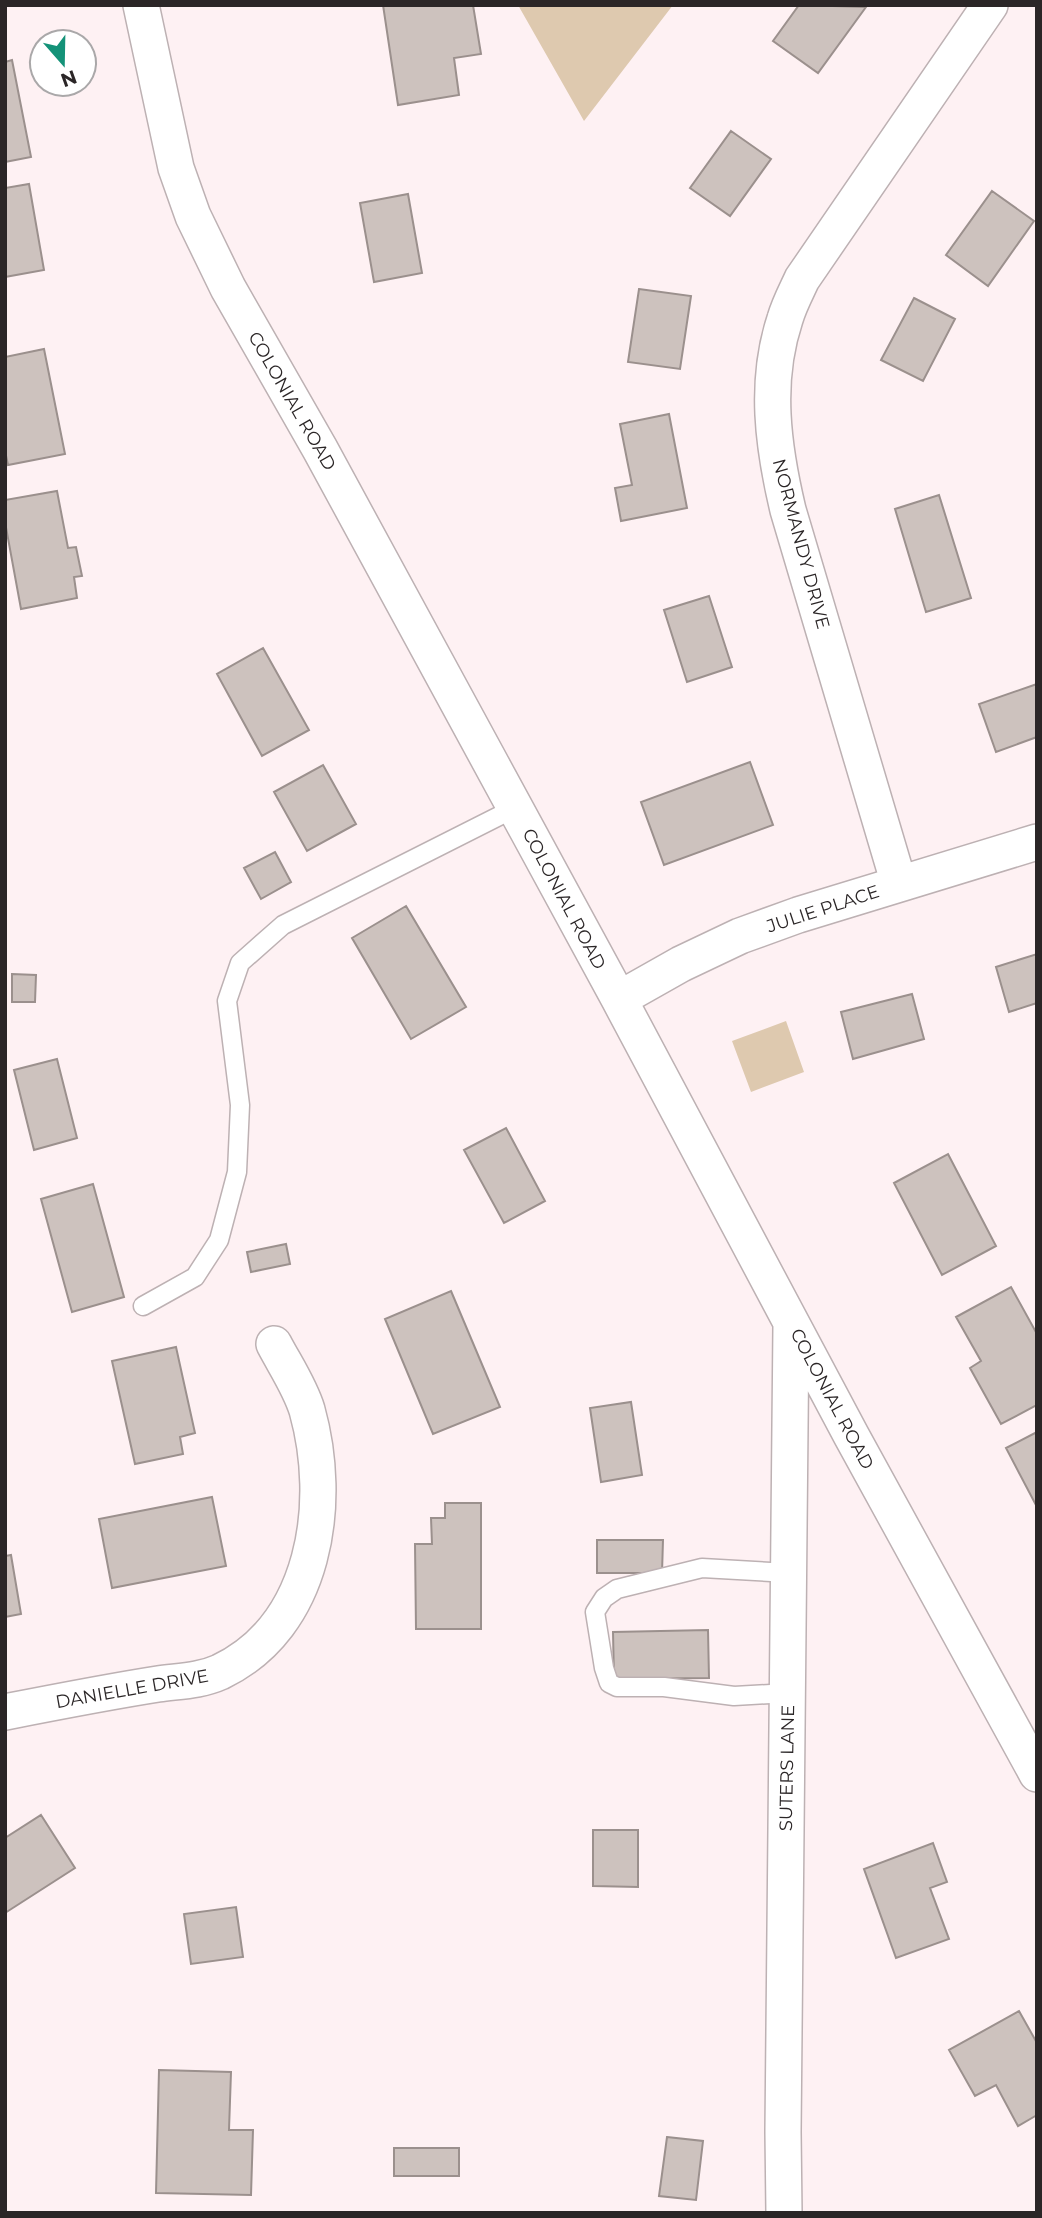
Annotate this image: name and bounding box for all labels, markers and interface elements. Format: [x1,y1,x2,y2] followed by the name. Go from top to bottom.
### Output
[28,28,98,98] north arrow
[57,65,80,92] text: N
[243,328,341,474] street label: COLONIAL ROAD
[768,456,834,632] street label: NORMANDY DRIVE
[518,825,610,973] street label: COLONIAL ROAD
[763,880,882,938] street label: JULIE PLACE
[786,1325,878,1473] street label: COLONIAL ROAD
[54,1665,210,1713] street label: DANIELLE DRIVE
[775,1705,799,1831] street label: SUTERS LANE

